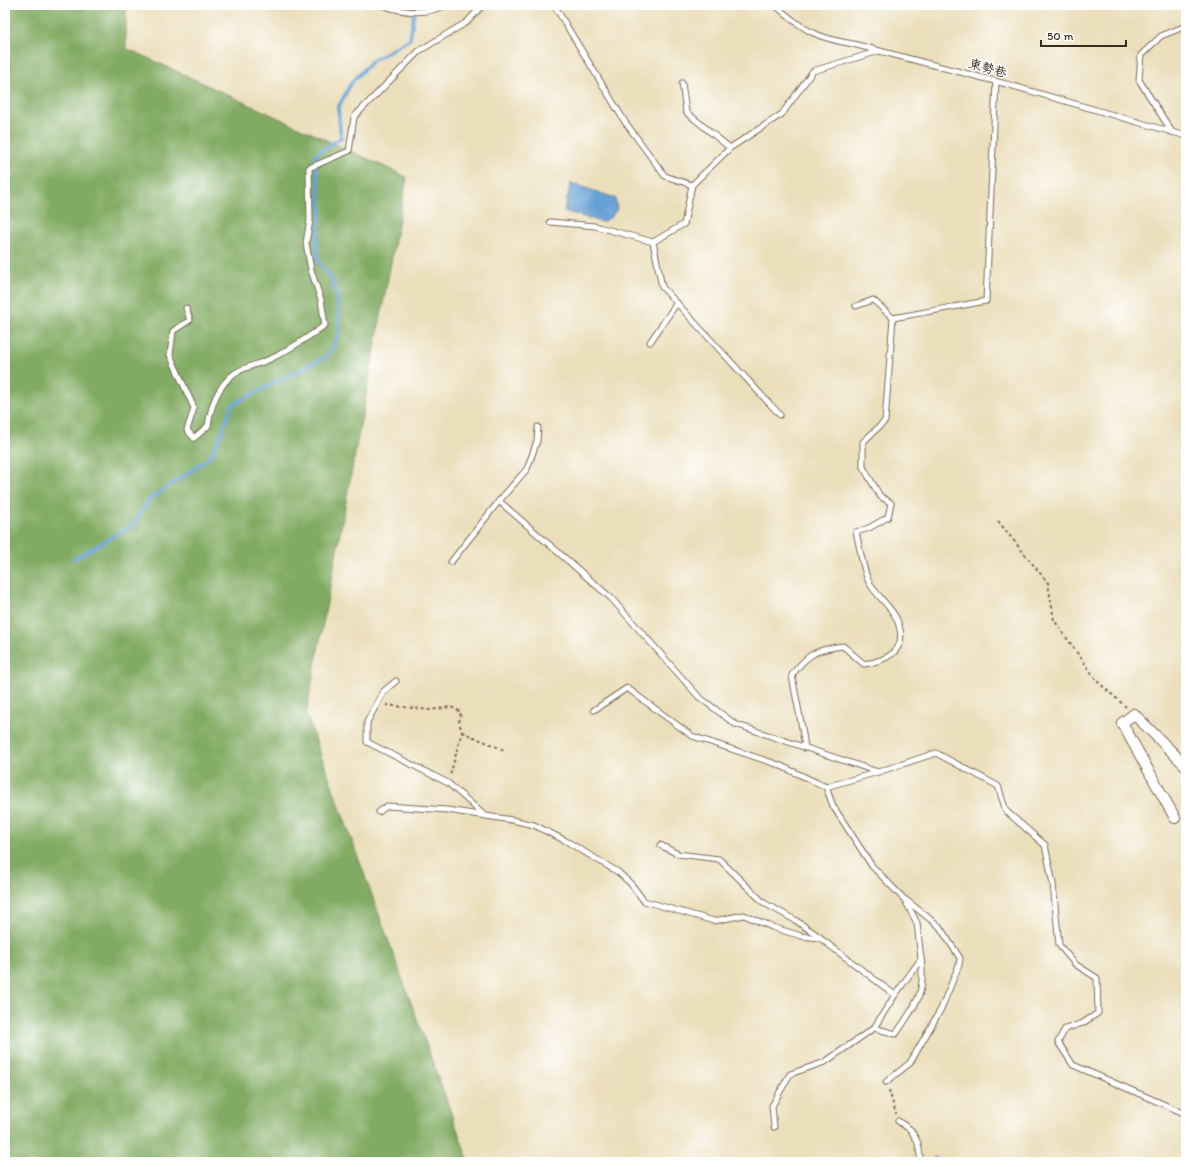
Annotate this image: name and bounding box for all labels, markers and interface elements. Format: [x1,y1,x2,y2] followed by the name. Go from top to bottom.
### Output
[1041,22,1126,48] scale bar
[1047,29,1073,43] text: 50 m
[967,56,1009,80] street label: 東勢巷

